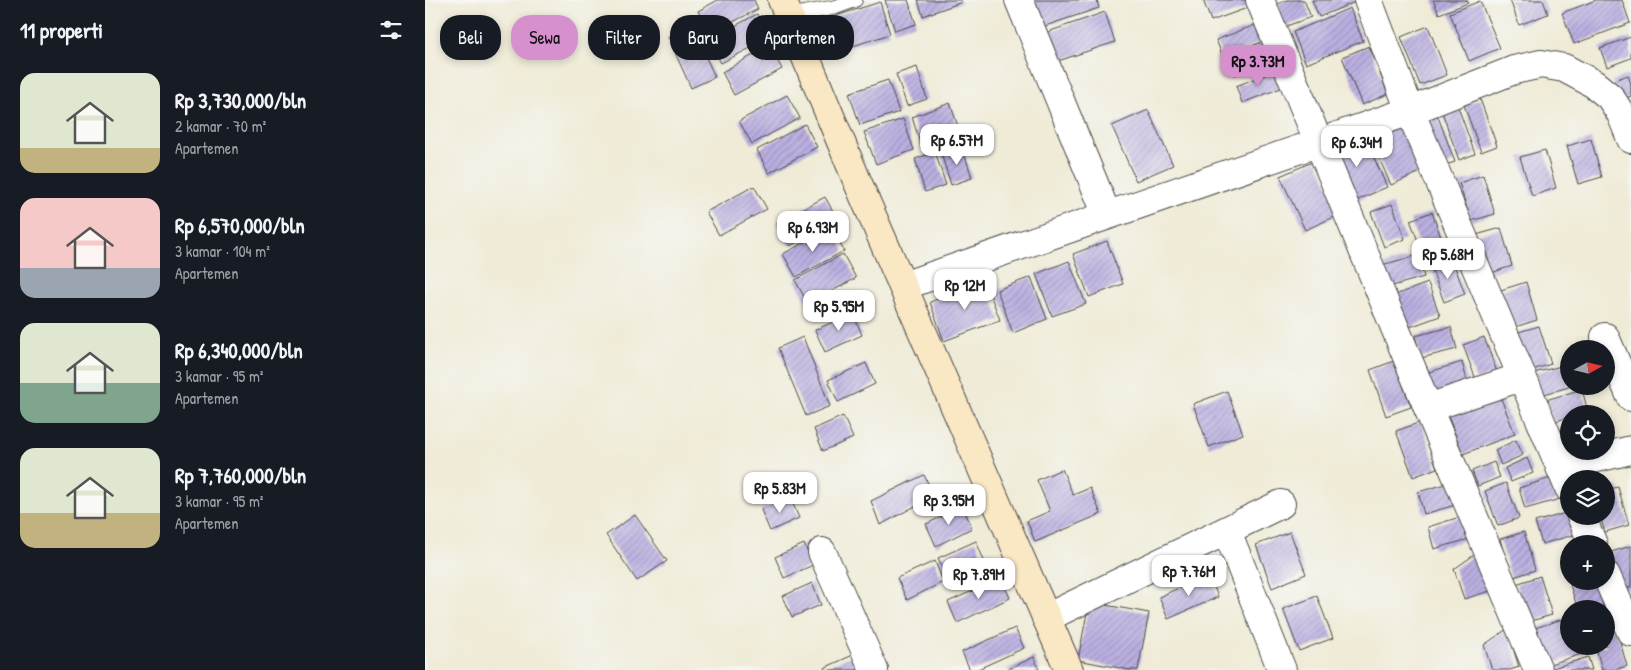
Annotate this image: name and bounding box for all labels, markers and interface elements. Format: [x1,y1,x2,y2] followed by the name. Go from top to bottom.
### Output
[440,15,501,60] chip: Beli
[511,15,578,60] chip: Sewa
[588,15,660,60] chip: Filter
[670,15,736,60] chip: Baru
[746,15,854,60] chip: Apartemen
[20,16,103,45] text: 11 properti
[377,16,405,44] icon: filters
[1206,44,1310,87] pin: Rp 3.73M
[1232,50,1285,72] text: Rp 3.73M
[175,86,306,115] text: Rp 3,730,000/bln
[60,93,120,153] icon: home
[175,115,266,137] text: 2 kamar · 70 m²
[905,124,1009,166] pin: Rp 6.57M
[1305,126,1409,168] pin: Rp 6.34M
[931,129,983,151] text: Rp 6.57M
[1332,131,1382,153] text: Rp 6.34M
[175,137,238,159] text: Apartemen
[761,210,865,253] pin: Rp 6.93M
[175,211,305,240] text: Rp 6,570,000/bln
[788,216,838,238] text: Rp 6.93M
[60,218,120,278] icon: home
[1396,238,1500,280] pin: Rp 5.68M
[175,240,270,262] text: 3 kamar · 104 m²
[1423,243,1473,265] text: Rp 5.68M
[175,262,238,284] text: Apartemen
[924,268,1006,311] pin: Rp 12M
[945,274,985,296] text: Rp 12M
[787,290,891,332] pin: Rp 5.95M
[814,295,864,317] text: Rp 5.95M
[175,336,303,365] text: Rp 6,340,000/bln
[1560,340,1615,395] north arrow
[1560,340,1615,655] map controls
[60,343,120,403] icon: home
[175,365,264,387] text: 3 kamar · 95 m²
[175,387,238,409] text: Apartemen
[1560,405,1615,460] button: locate
[175,461,306,490] text: Rp 7,760,000/bln
[60,468,120,528] icon: home
[1560,470,1615,525] button: layers
[728,472,832,514] pin: Rp 5.83M
[754,477,806,499] text: Rp 5.83M
[897,484,1001,526] pin: Rp 3.95M
[924,489,974,511] text: Rp 3.95M
[175,490,264,512] text: 3 kamar · 95 m²
[175,512,238,534] text: Apartemen
[1560,535,1615,590] button: +
[1137,554,1241,597] pin: Rp 7.76M
[927,558,1031,600] pin: Rp 7.89M
[1163,560,1215,582] text: Rp 7.76M
[953,563,1005,585] text: Rp 7.89M
[1560,600,1615,655] button: −

